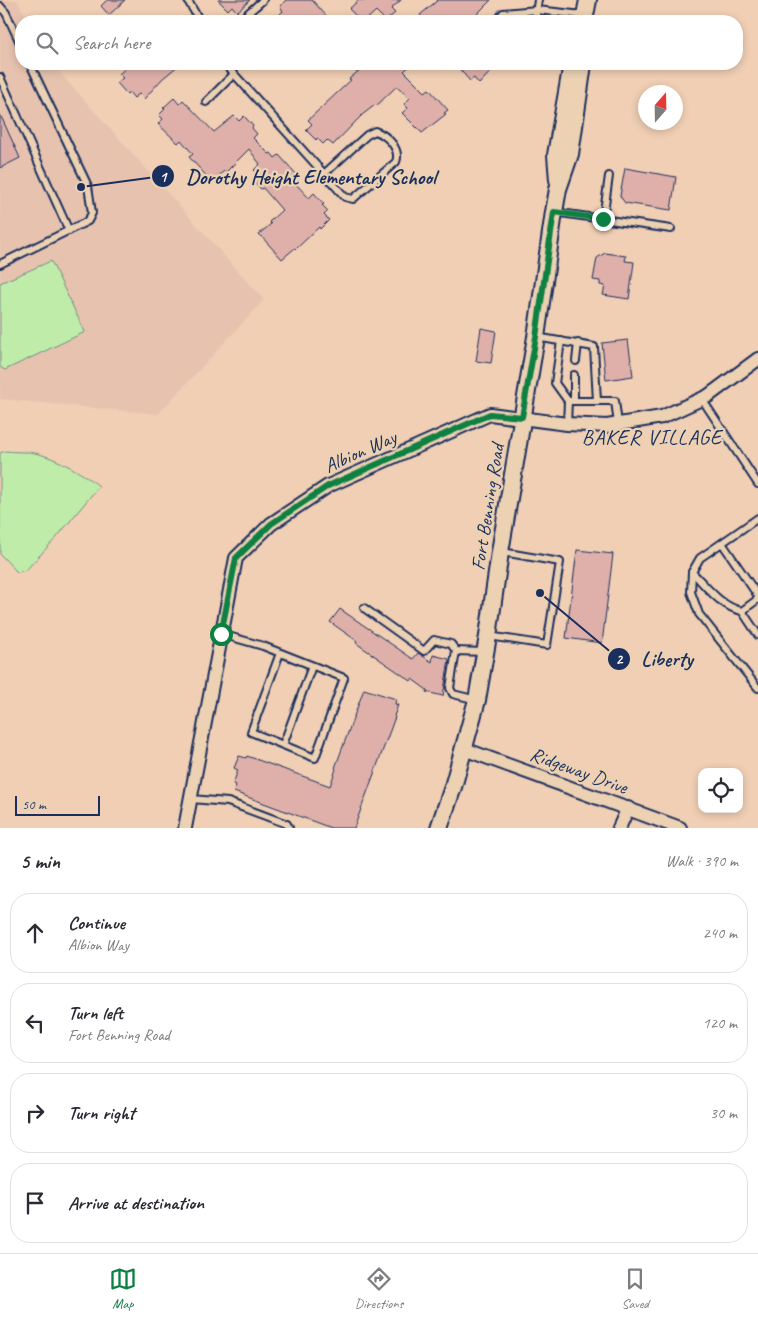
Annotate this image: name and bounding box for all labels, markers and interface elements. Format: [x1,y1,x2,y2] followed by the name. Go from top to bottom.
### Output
[15,15,743,70] search box
[33,29,61,57] icon: search
[73,31,150,55] text: Search here
[638,85,683,130] north arrow
[151,158,446,194] callout: Dorothy Height Elementary School
[186,164,440,190] text: Dorothy Height Elementary School
[160,168,169,187] text: 1
[592,208,615,231] route end
[320,424,402,478] street label: Albion Way
[582,424,724,450] district label: BAKER VILLAGE
[465,439,510,572] street label: Fort Benning Road
[210,623,233,646] route start
[607,641,703,677] callout: Liberty
[641,646,694,672] text: Liberty
[616,650,624,669] text: 2
[527,741,632,800] street label: Ridgeway Drive
[698,768,743,813] map controls
[698,768,743,813] button: locate
[15,793,100,816] scale bar
[22,796,46,813] text: 50 m
[20,848,60,874] text: 5 min
[666,851,738,871] text: Walk · 390 m
[68,911,125,935] text: Continue
[21,919,49,947] icon: ahead
[703,923,737,943] text: 240 m
[68,935,129,955] text: Albion Way
[68,1001,123,1025] text: Turn left
[21,1009,49,1037] icon: left
[703,1013,737,1033] text: 120 m
[68,1025,170,1045] text: Fort Benning Road
[21,1099,49,1127] icon: right
[68,1101,135,1125] text: Turn right
[710,1103,737,1123] text: 30 m
[21,1189,49,1217] icon: arrive
[68,1191,204,1215] text: Arrive at destination
[109,1265,137,1312] tab: Map
[355,1265,403,1312] tab: Directions
[621,1265,649,1312] tab: Saved

